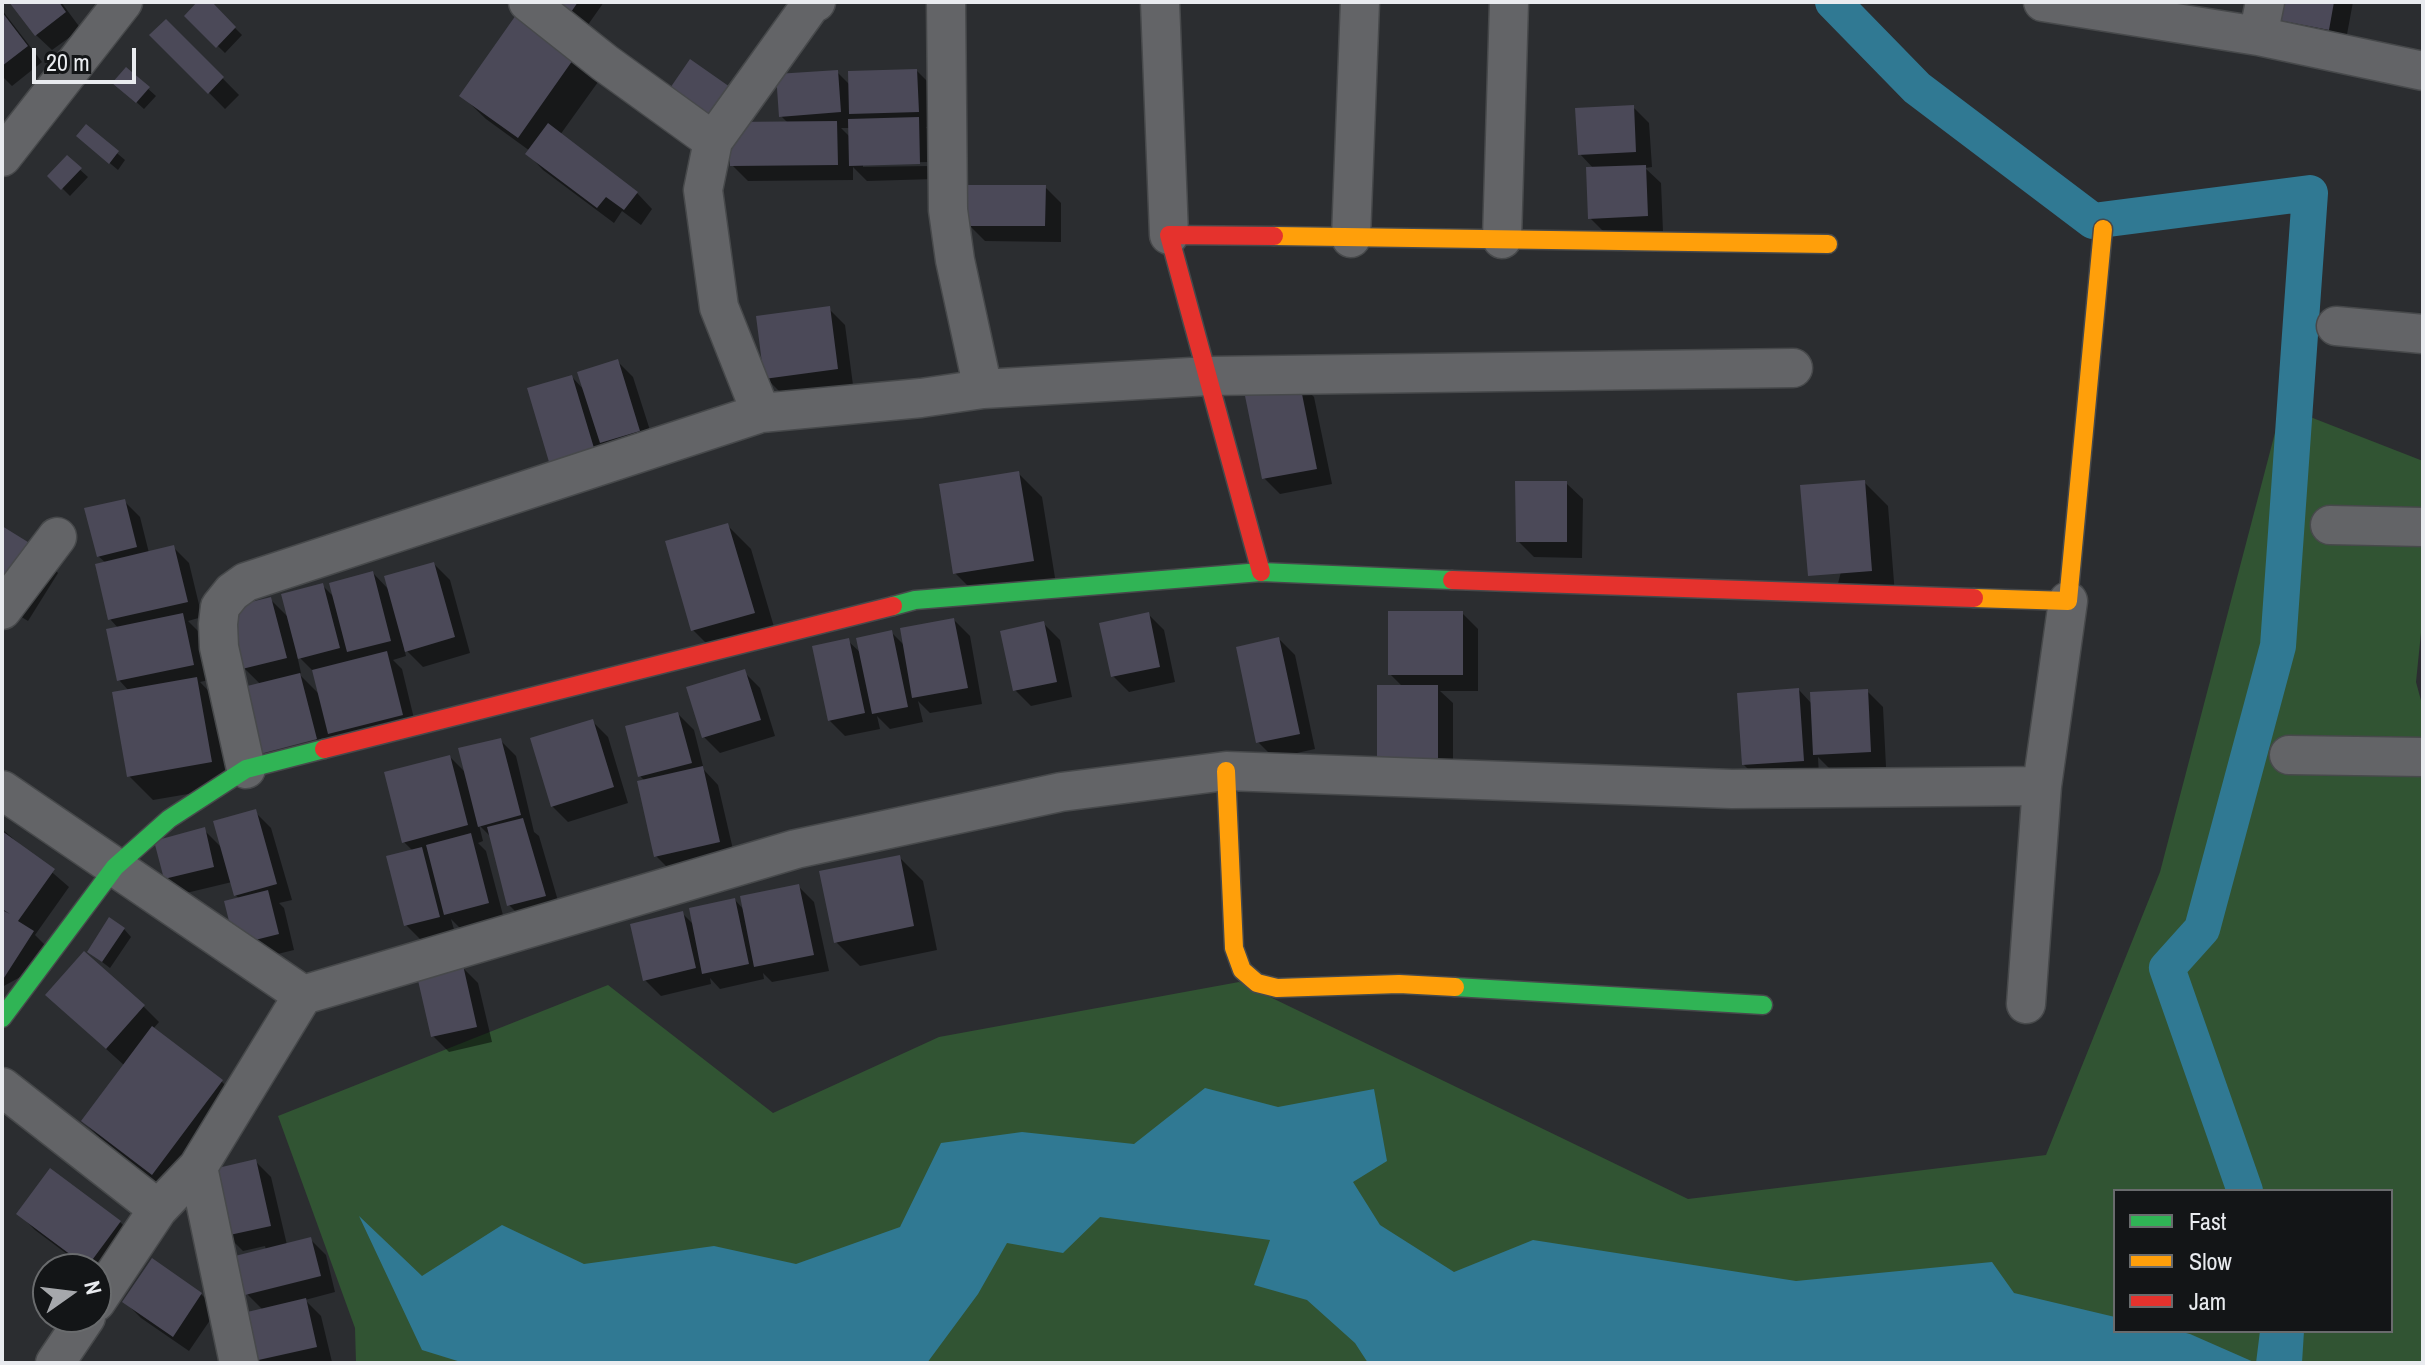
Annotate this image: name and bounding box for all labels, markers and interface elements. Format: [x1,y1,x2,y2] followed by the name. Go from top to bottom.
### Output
[36,32,140,82] scale bar
[46,46,90,78] text: 20 m
[2113,1189,2393,1333] legend
[2189,1205,2226,1237] text: Fast
[2189,1245,2232,1277] text: Slow
[32,1253,112,1333] north arrow
[77,1278,109,1298] text: N
[2189,1285,2226,1317] text: Jam

